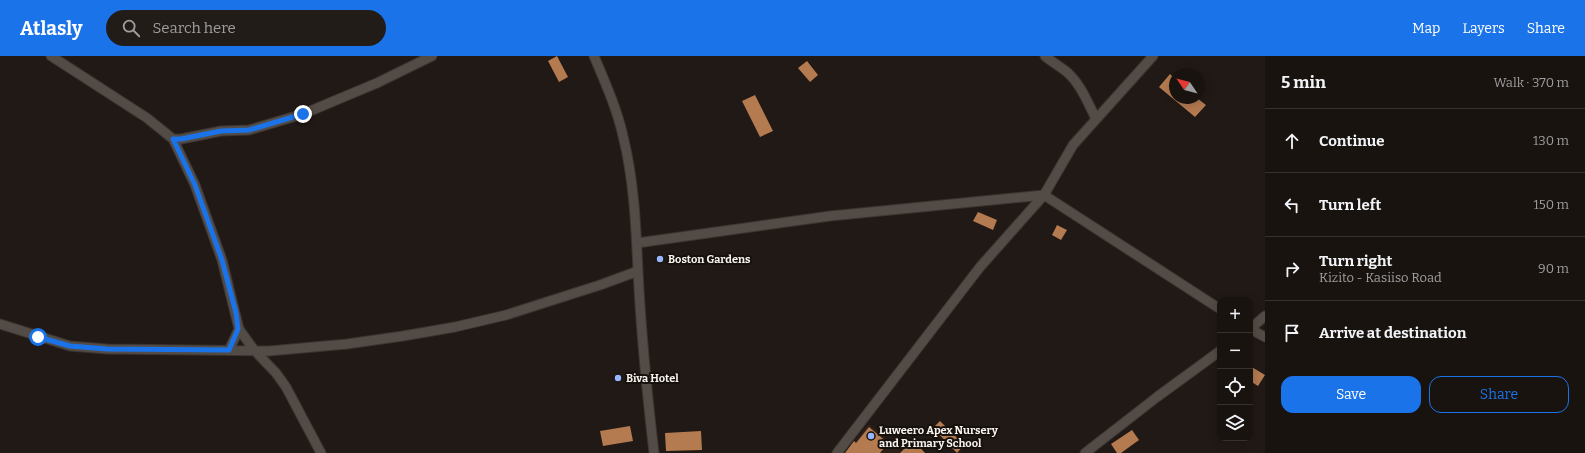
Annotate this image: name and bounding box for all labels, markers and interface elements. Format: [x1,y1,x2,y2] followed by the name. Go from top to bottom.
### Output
[106,10,386,46] search box
[20,17,82,40] text: Atlasly
[120,17,142,39] icon: search
[152,19,236,37] text: Search here
[1412,20,1440,37] text: Map
[1462,20,1505,37] text: Layers
[1527,20,1565,37] text: Share
[1169,68,1205,104] north arrow
[1281,72,1326,93] text: 5 min
[1494,75,1569,90] text: Walk · 370 m
[294,105,312,123] route end
[1281,130,1303,152] icon: ahead
[1319,132,1385,150] text: Continue
[1533,133,1569,148] text: 130 m
[1281,194,1303,216] icon: left
[1319,196,1381,214] text: Turn left
[1533,197,1569,212] text: 150 m
[1319,252,1392,270] text: Turn right
[668,253,751,266] place label: Boston Gardens
[655,254,665,264] marker: Boston Gardens
[1281,258,1303,280] icon: right
[1538,261,1569,276] text: 90 m
[1319,270,1442,285] text: Kizito - Kasiiso Road
[1217,297,1253,441] map controls
[1217,297,1253,333] button: +
[1281,322,1303,344] icon: arrive
[1319,324,1466,342] text: Arrive at destination
[29,328,47,346] route start
[1217,333,1253,369] button: −
[1217,369,1253,405] button: locate
[626,372,679,385] place label: Biva Hotel
[613,373,623,383] marker: Biva Hotel
[1281,376,1421,413] button: Save
[1429,376,1569,413] button: Share
[1217,405,1253,441] button: layers
[879,424,999,450] place label: Luweero Apex Nursery and Primary School
[866,431,876,441] marker: Luweero Apex Nursery and Primary School

